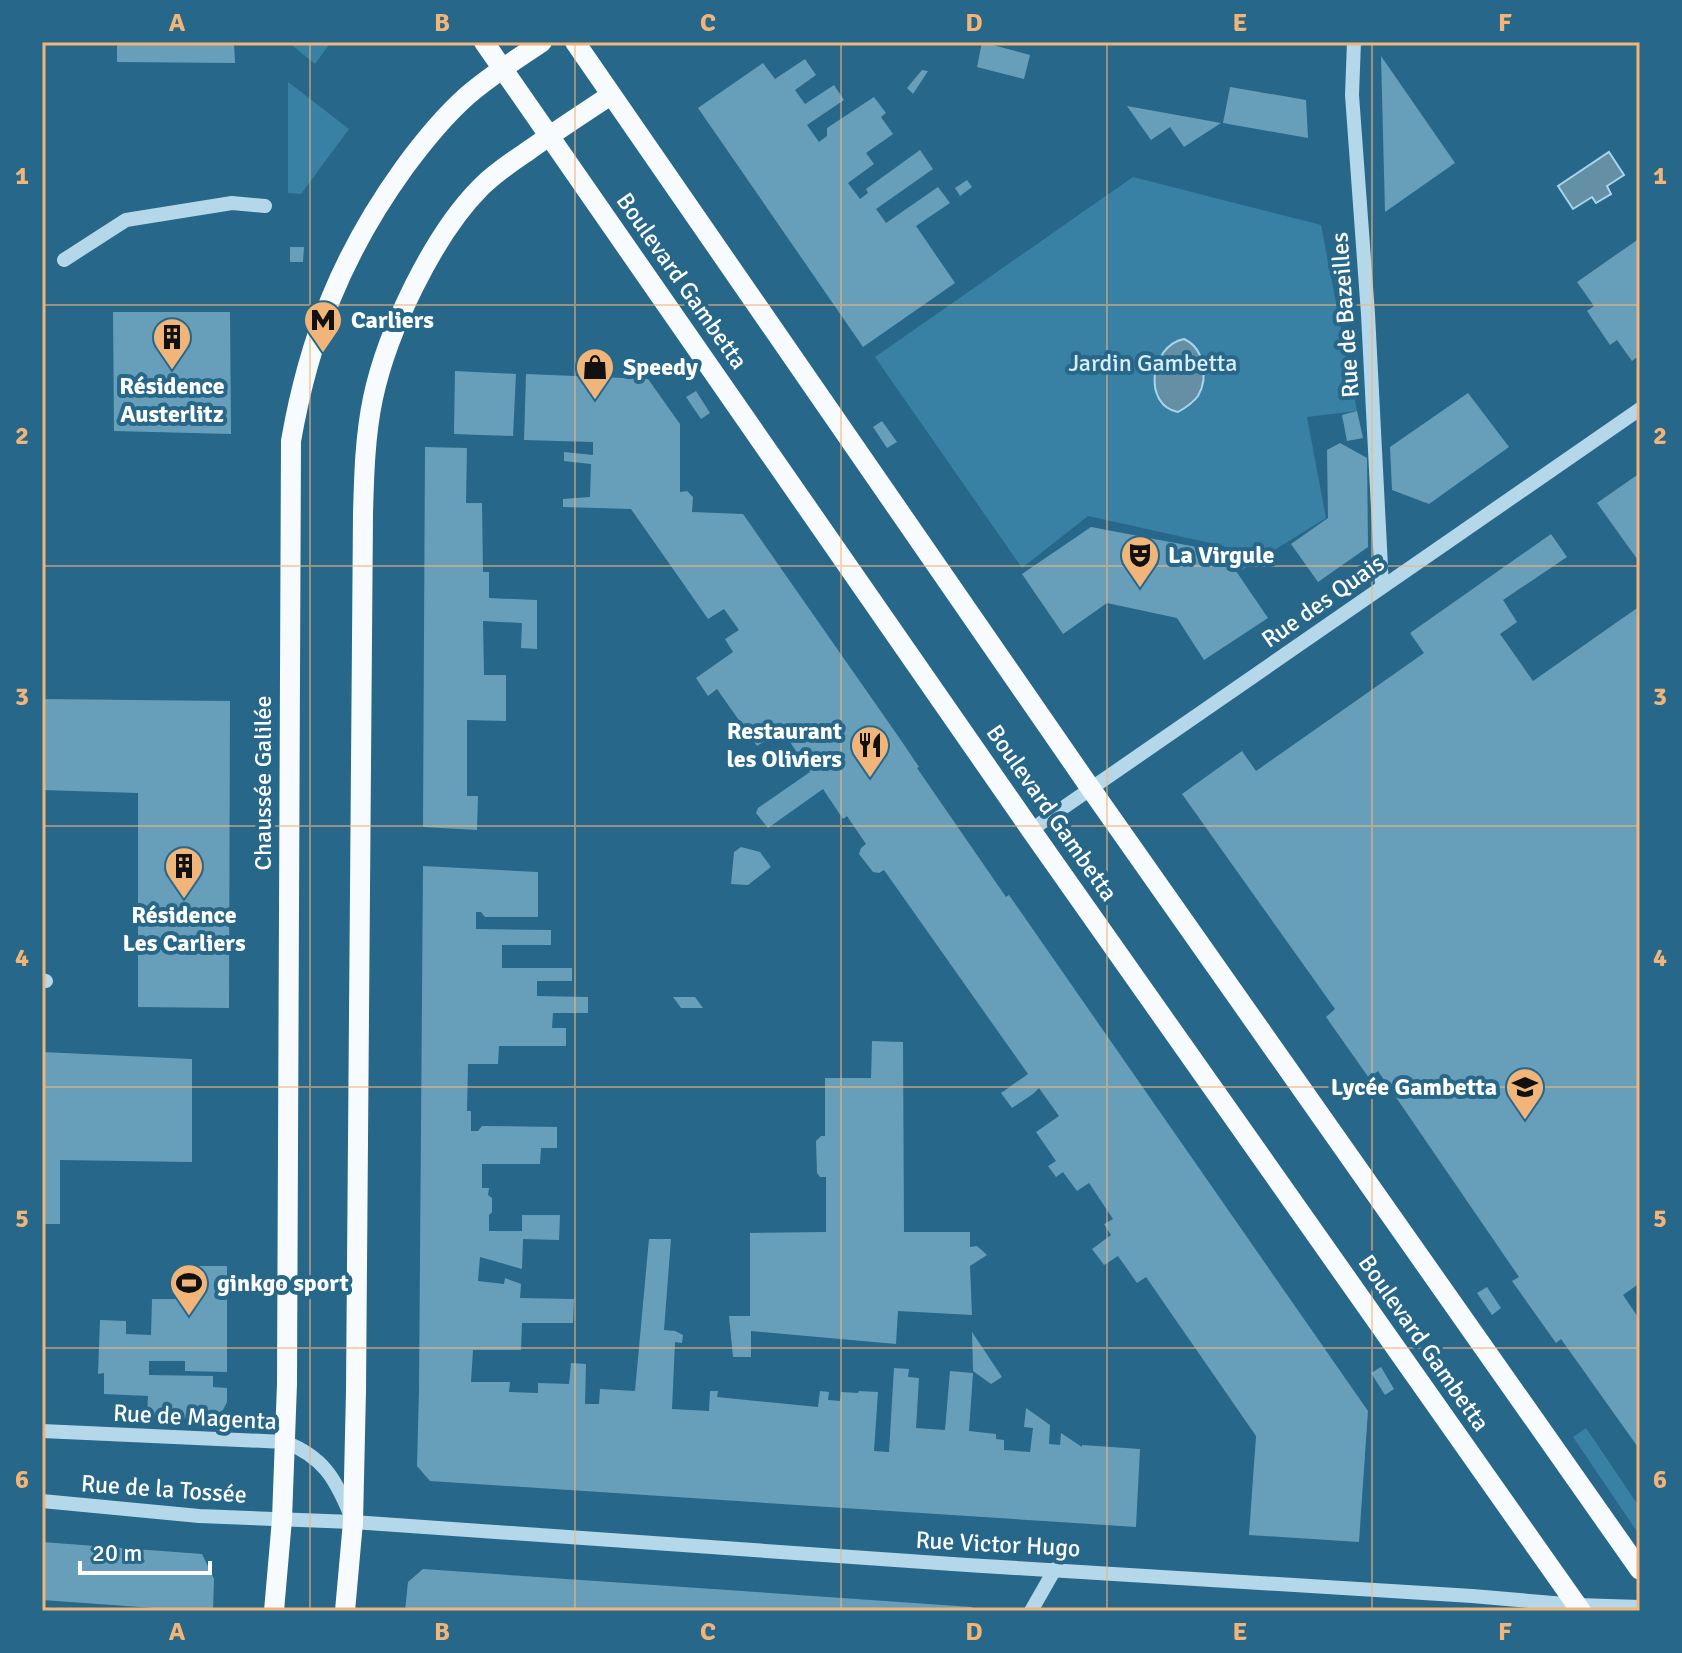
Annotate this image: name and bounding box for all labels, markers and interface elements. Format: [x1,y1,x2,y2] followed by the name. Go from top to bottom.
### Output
[169,7,186,39] text: A
[434,7,450,39] text: B
[700,7,716,39] text: C
[965,7,983,39] text: D
[1233,7,1247,39] text: E
[1498,7,1512,39] text: F
[15,160,29,192] text: 1
[1653,160,1667,192] text: 1
[610,187,754,375] street label: Boulevard Gambetta
[1324,231,1366,399] street label: Rue de Bazeilles
[302,299,344,354] metro station icon: Carliers
[351,305,434,335] place label: Carliers
[151,316,193,371] building icon: Résidence Austerlitz
[574,346,616,401] shop icon: Speedy
[1069,348,1237,378] park label: Jardin Gambetta
[623,352,698,382] place label: Speedy
[119,371,225,429] place label: Résidence Austerlitz
[15,420,29,452] text: 2
[1653,420,1667,452] text: 2
[1119,534,1161,589] theatre icon: La Virgule
[1168,540,1274,570] place label: La Virgule
[1256,548,1390,654] street label: Rue des Quais
[15,681,29,713] text: 3
[1653,681,1667,713] text: 3
[248,695,278,871] street label: Chaussée Galilée
[726,716,842,774] place label: Restaurant les Oliviers
[980,719,1124,907] street label: Boulevard Gambetta
[849,724,891,779] restaurant icon: Restaurant les Oliviers
[163,845,205,900] building icon: Résidence Les Carliers
[122,900,246,958] place label: Résidence Les Carliers
[15,942,29,974] text: 4
[1653,942,1667,974] text: 4
[1504,1066,1546,1121] school or university icon: Lycée Gambetta
[1331,1072,1497,1102] place label: Lycée Gambetta
[15,1203,29,1235] text: 5
[1653,1203,1667,1235] text: 5
[1352,1249,1496,1437] street label: Boulevard Gambetta
[168,1262,210,1317] sports icon: ginkgo sport
[217,1268,349,1298] place label: ginkgo sport
[112,1398,278,1436] street label: Rue de Magenta
[15,1464,29,1496] text: 6
[1653,1464,1667,1496] text: 6
[80,1468,248,1510] street label: Rue de la Tossée
[80,1525,210,1575] scale bar
[915,1525,1081,1563] street label: Rue Victor Hugo
[92,1538,142,1568] text: 20 m
[169,1616,186,1648] text: A
[434,1616,450,1648] text: B
[700,1616,716,1648] text: C
[965,1616,983,1648] text: D
[1233,1616,1247,1648] text: E
[1498,1616,1512,1648] text: F

